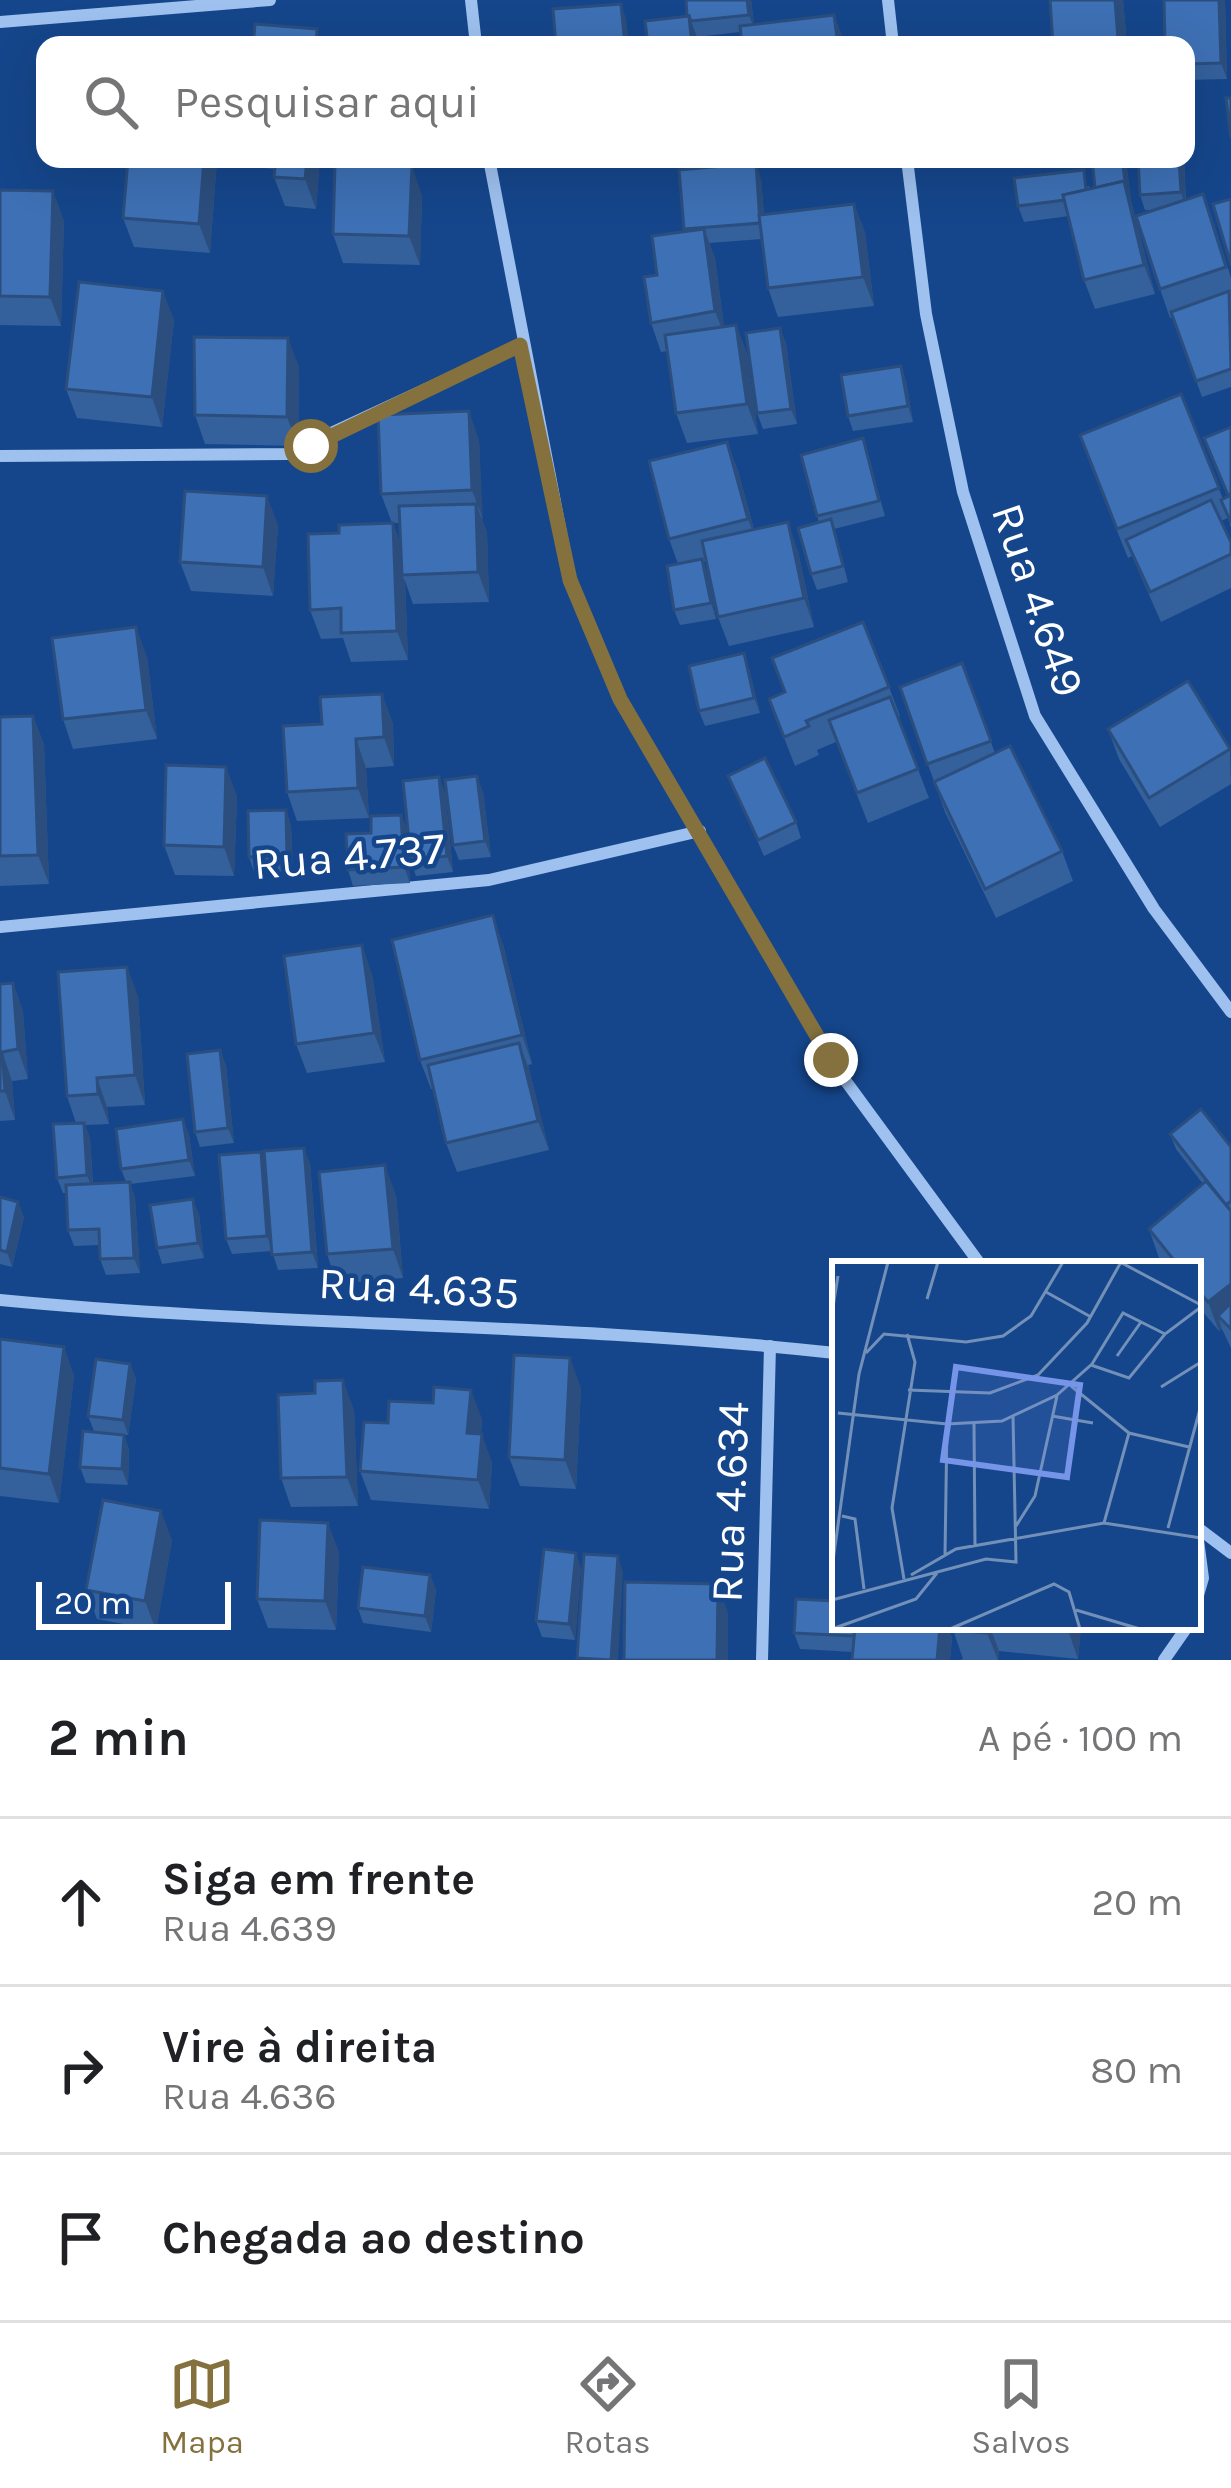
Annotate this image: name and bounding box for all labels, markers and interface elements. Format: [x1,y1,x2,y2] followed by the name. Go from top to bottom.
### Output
[36,36,1195,168] search box
[78,69,144,135] icon: search
[174,76,480,128] text: Pesquisar aqui
[284,419,338,473] route start
[981,497,1095,703] street label: Rua 4.649
[251,822,447,890] street label: Rua 4.737
[804,1033,858,1087] route end
[317,1257,521,1319] street label: Rua 4.635
[832,1261,1201,1630] inset map
[701,1401,759,1603] street label: Rua 4.634
[36,1576,231,1629] scale bar
[54,1584,131,1622] text: 20 m
[48,1708,189,1768] text: 2 min
[978,1715,1183,1761] text: A pé · 100 m
[162,1853,475,1905] text: Siga em frente
[48,1869,114,1935] icon: ahead
[1092,1879,1183,1925] text: 20 m
[162,1905,337,1951] text: Rua 4.639
[162,2021,437,2073] text: Vire à direita
[48,2037,114,2103] icon: right
[1090,2047,1183,2093] text: 80 m
[162,2073,337,2119] text: Rua 4.636
[48,2205,114,2271] icon: arrive
[162,2212,585,2264] text: Chegada ao destino
[160,2351,244,2461] tab: Mapa
[565,2351,651,2461] tab: Rotas
[971,2351,1071,2461] tab: Salvos

